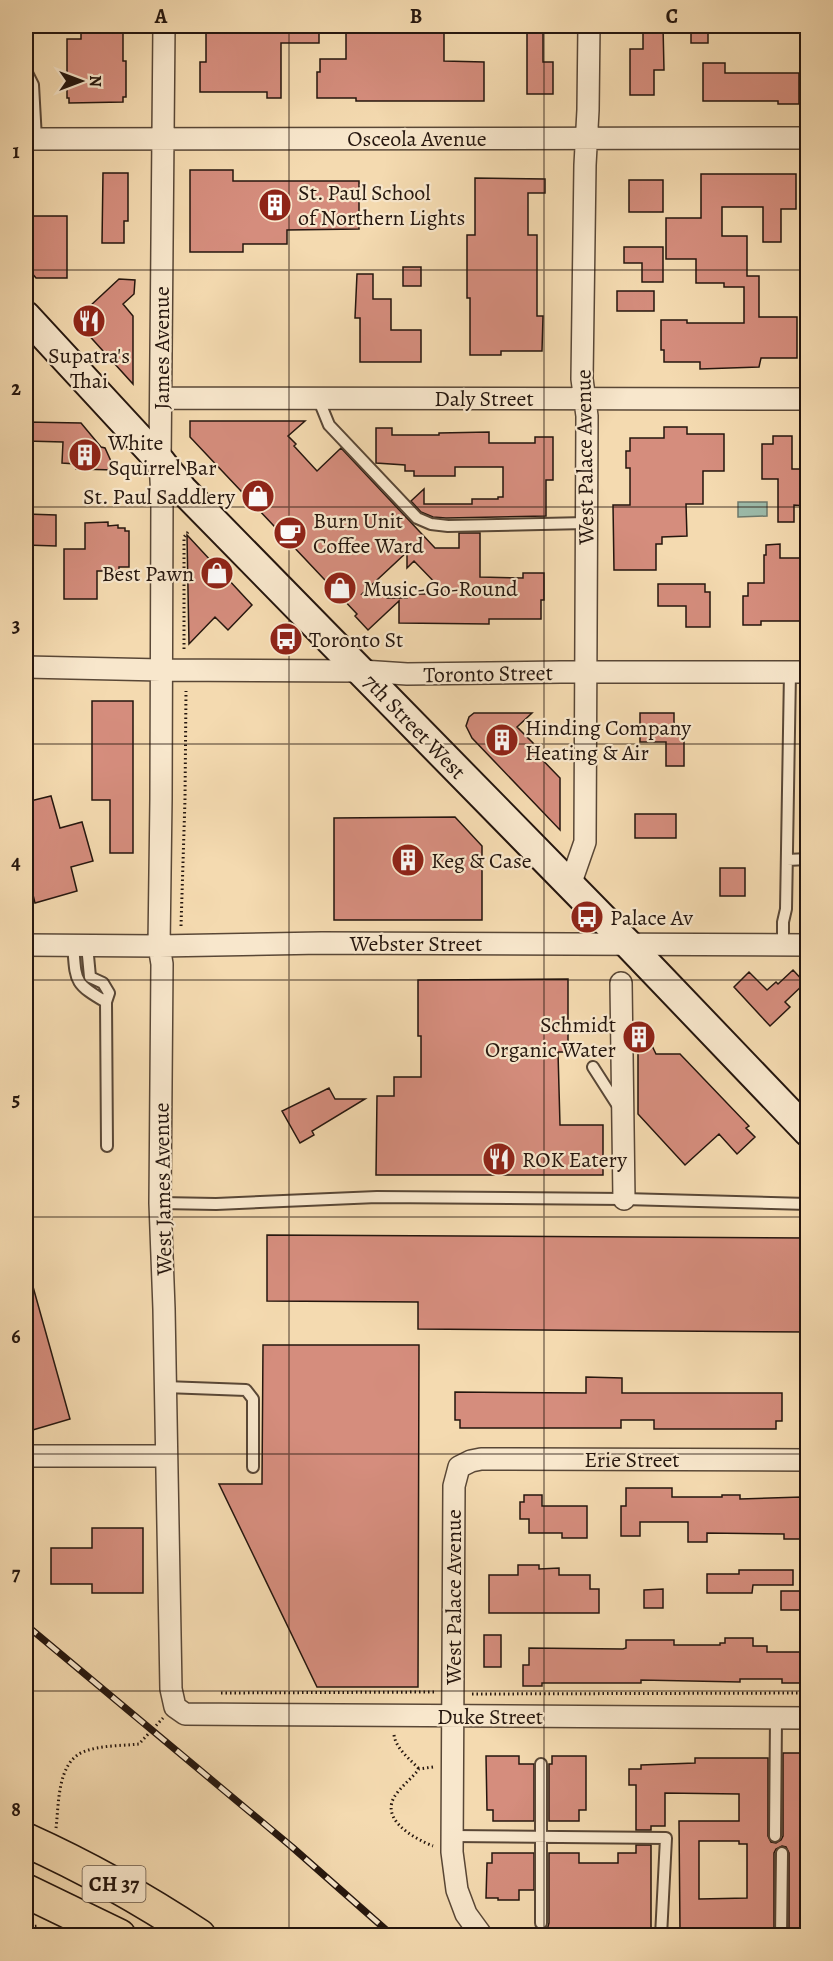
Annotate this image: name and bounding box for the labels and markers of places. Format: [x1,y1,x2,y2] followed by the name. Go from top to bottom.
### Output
[298,178,465,233] place label: St. Paul School of Northern Lights
[257,187,293,223] building icon: St. Paul School of Northern Lights
[71,303,107,339] restaurant icon: Supatra's Thai
[48,341,130,396] place label: Supatra's Thai
[107,428,217,483] place label: White Squirrel Bar
[67,437,103,473] building icon: White Squirrel Bar
[240,478,276,514] shop icon: St. Paul Saddlery
[83,482,235,512] place label: St. Paul Saddlery
[313,506,424,561] place label: Burn Unit Coffee Ward
[272,515,308,551] cafe icon: Burn Unit Coffee Ward
[199,555,235,591] shop icon: Best Pawn
[102,559,194,589] place label: Best Pawn
[322,570,358,606] shop icon: Music-Go-Round
[363,574,518,604] place label: Music-Go-Round
[268,621,304,657] bus stop icon: Toronto St
[309,625,403,655] place label: Toronto St
[525,713,691,768] place label: Hinding Company Heating & Air
[484,722,520,758] building icon: Hinding Company Heating & Air
[390,842,426,878] building icon: Keg & Case
[431,846,532,876] place label: Keg & Case
[569,899,605,935] bus stop icon: Palace Av
[610,903,693,933] place label: Palace Av
[485,1010,616,1065] place label: Schmidt Organic Water
[621,1019,657,1055] building icon: Schmidt Organic Water
[481,1141,517,1177] restaurant icon: ROK Eatery
[522,1145,627,1175] place label: ROK Eatery

